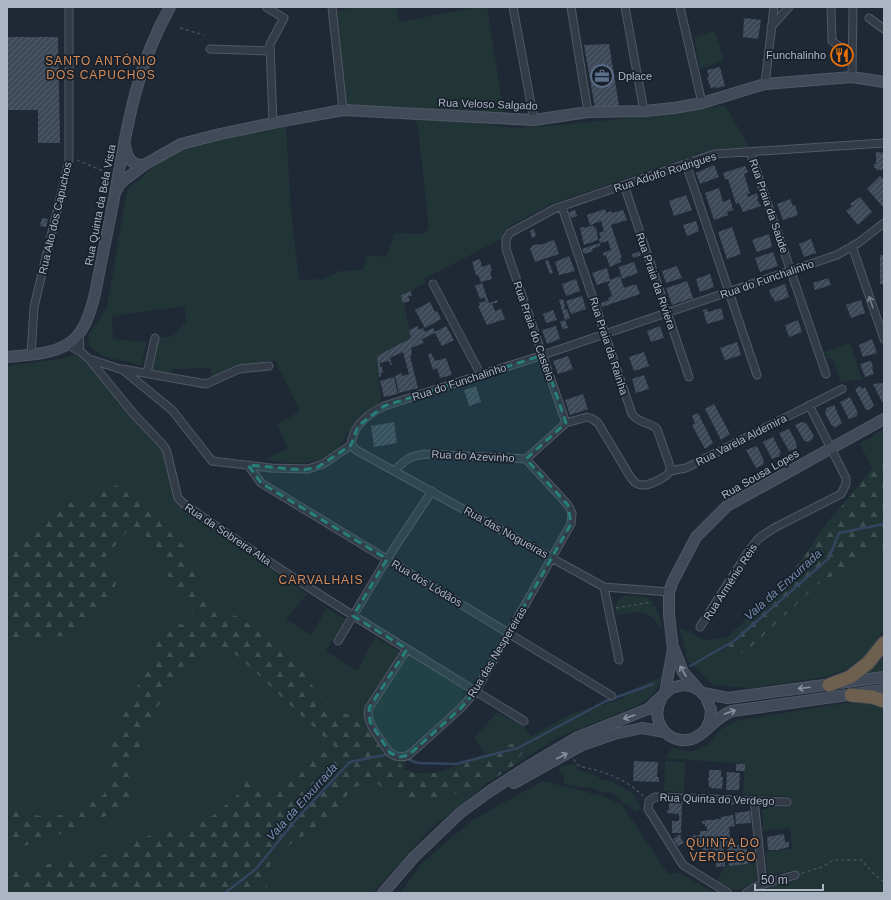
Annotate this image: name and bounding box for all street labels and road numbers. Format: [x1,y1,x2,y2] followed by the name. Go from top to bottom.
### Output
[438,96,538,112] street label: Rua Veloso Salgado
[82,142,118,267] street label: Rua Quinta da Bela Vista
[612,150,718,194] street label: Rua Adolfo Rodrigues
[747,157,791,255] street label: Rua Praia da Saúde
[36,160,74,275] street label: Rua Alto dos Capuchos
[634,231,678,332] street label: Rua Praia da Riviera
[718,257,816,301] street label: Rua do Funchalinho
[511,280,557,382] street label: Rua Praia do Castelo
[588,296,631,397] street label: Rua Praia da Rainha
[410,361,508,403] street label: Rua do Funchalinho
[694,412,789,468] street label: Rua Varela Aldemira
[719,447,801,501] street label: Rua Sousa Lopes
[431,448,515,464] street label: Rua do Azevinho
[183,501,274,568] street label: Rua da Sobreira Alta
[462,504,551,560] street label: Rua das Nogueiras
[701,541,759,622] street label: Rua Arménio Reis
[390,557,465,609] street label: Rua dos Lódãos
[465,604,529,699] street label: Rua das Nespereiras
[659,791,775,807] street label: Rua Quinta do Verdego

